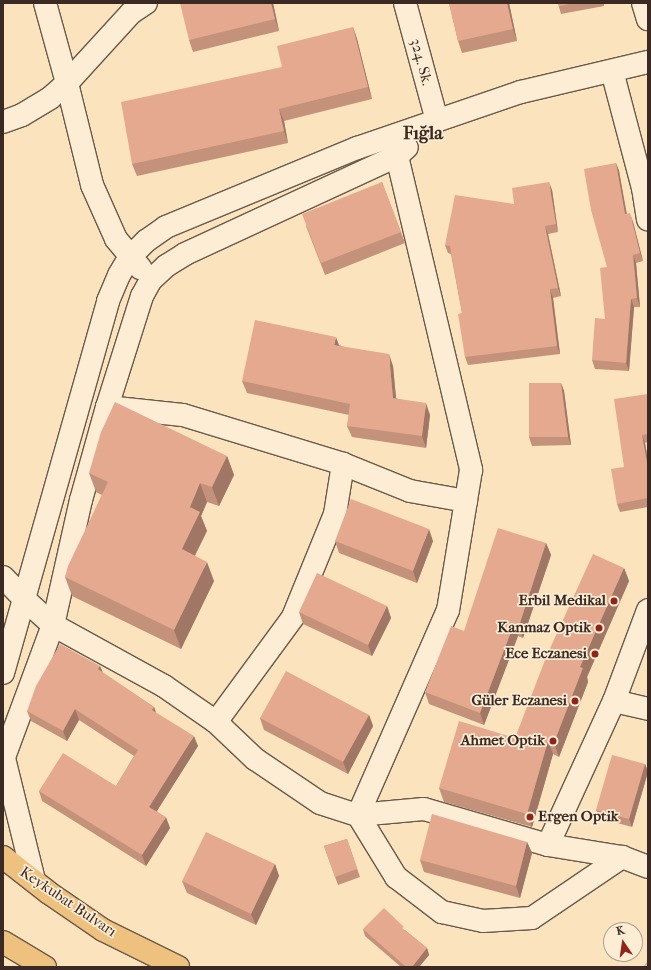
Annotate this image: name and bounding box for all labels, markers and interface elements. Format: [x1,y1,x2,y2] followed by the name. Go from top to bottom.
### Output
[406,37,436,87] street label: 324. Sk.
[403,123,443,145] district label: Fığla
[519,592,606,610] place label: Erbil Medikal
[609,596,619,606] marker: Erbil Medikal
[497,619,591,637] place label: Kanmaz Optik
[594,623,604,633] marker: Kanmaz Optik
[505,645,587,663] place label: Ece Eczanesi
[590,649,600,659] marker: Ece Eczanesi
[471,692,567,710] place label: Güler Eczanesi
[570,696,580,706] marker: Güler Eczanesi
[461,732,545,750] place label: Ahmet Optik
[548,736,558,746] marker: Ahmet Optik
[538,808,619,826] place label: Ergen Optik
[525,812,535,822] marker: Ergen Optik
[16,863,120,941] street label: Keykubat Bulvarı
[603,922,643,962] north arrow
[615,924,626,938] text: K

